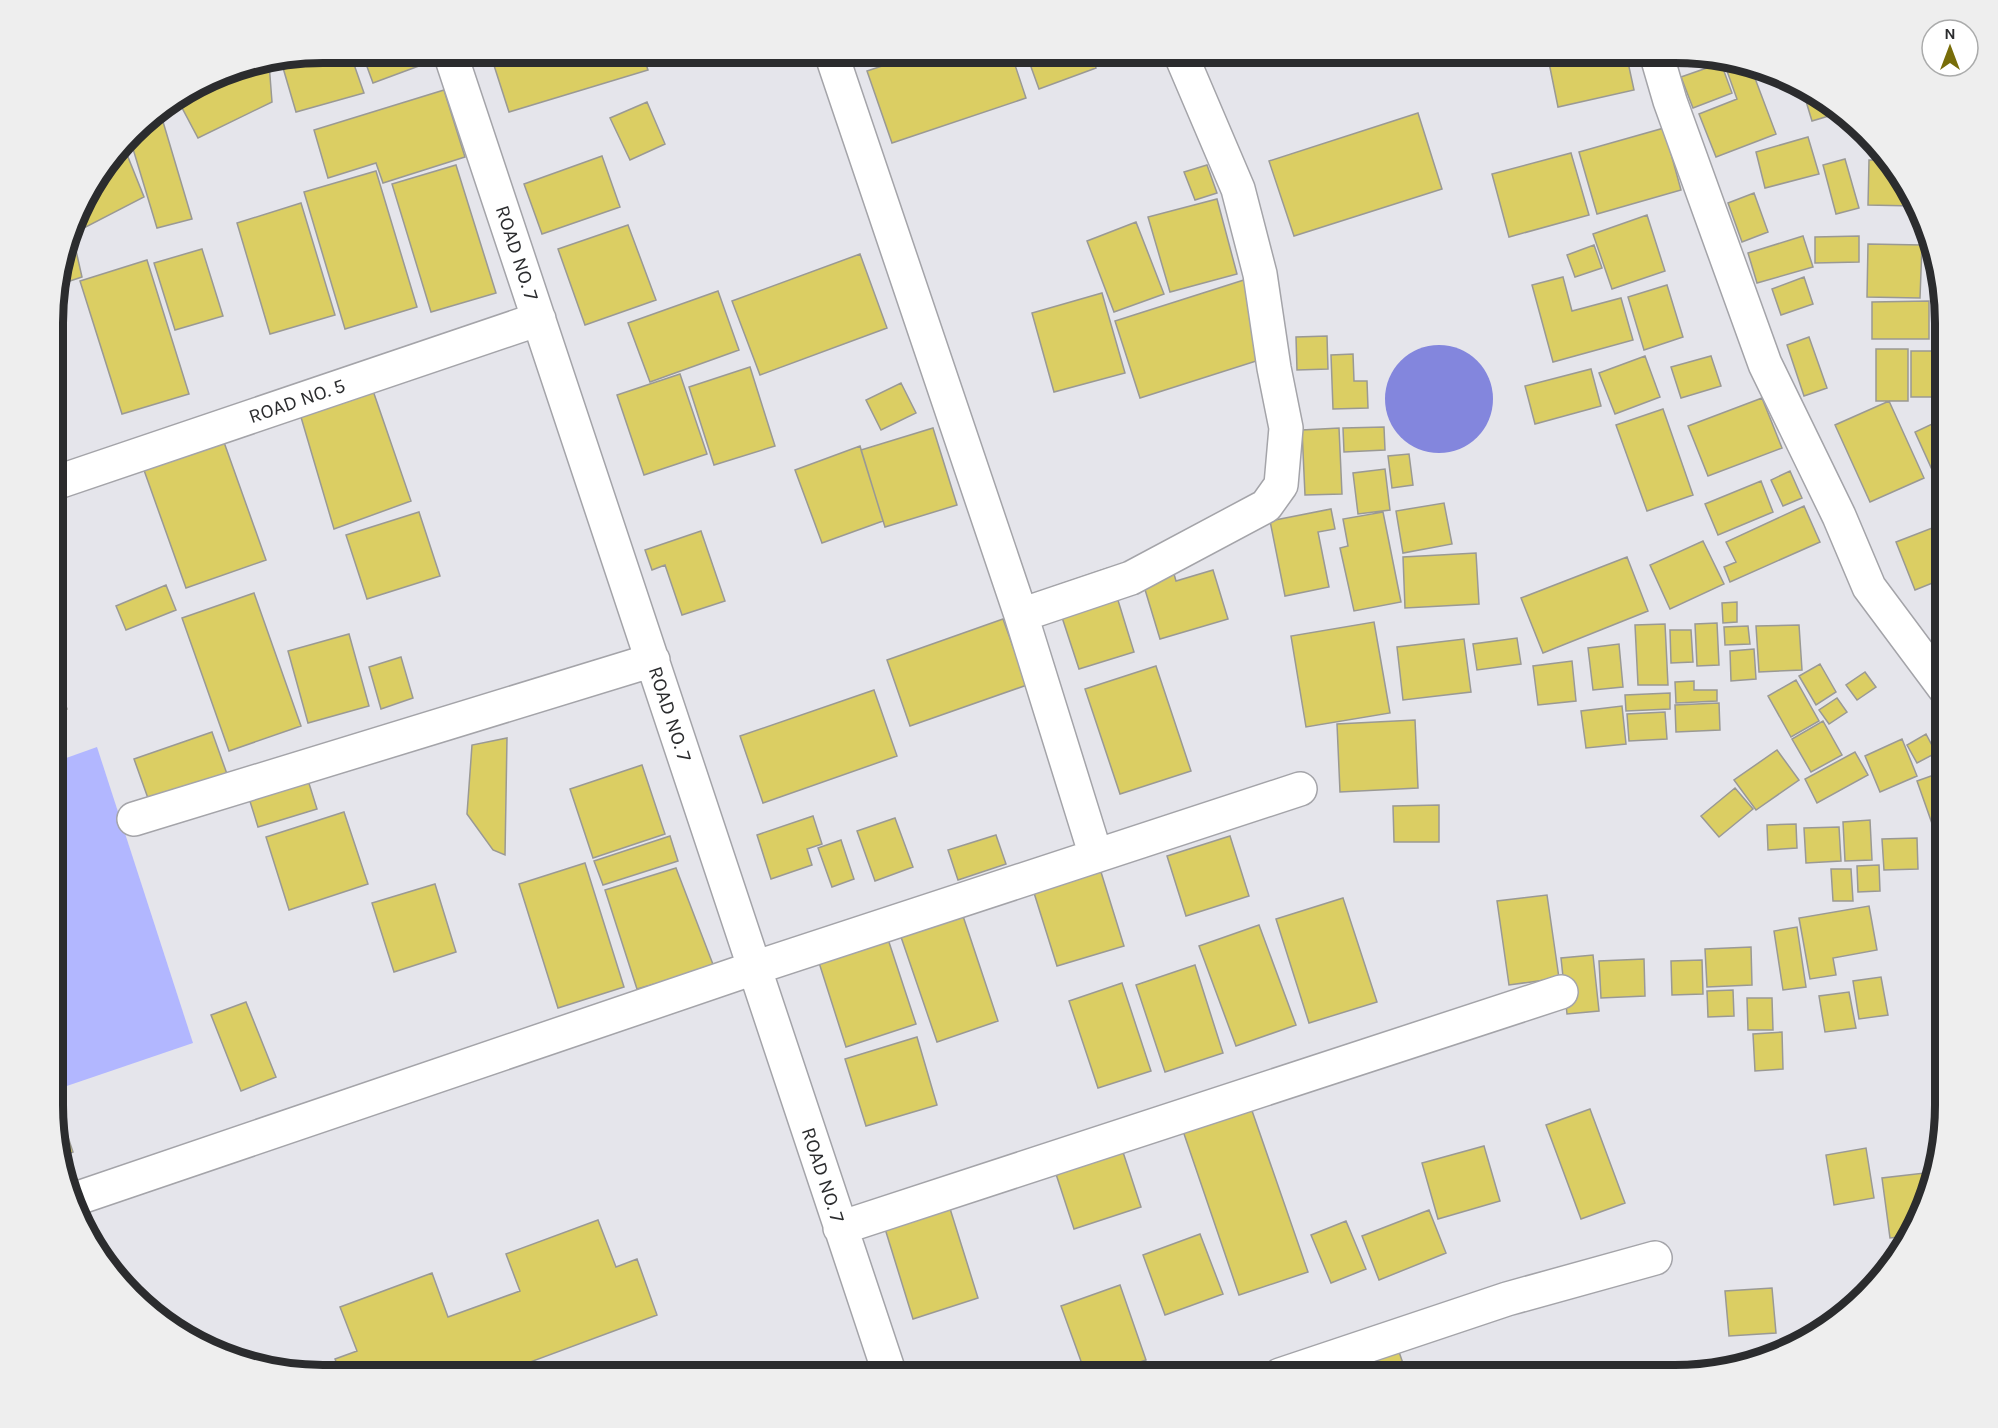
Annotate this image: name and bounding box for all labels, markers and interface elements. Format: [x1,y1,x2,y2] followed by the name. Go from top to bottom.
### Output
[1920,18,1980,78] north arrow
[1944,24,1956,43] text: N
[491,202,543,304] street label: ROAD NO. 7
[246,374,348,428] street label: ROAD NO. 5
[644,663,696,765] street label: ROAD NO. 7
[797,1124,849,1226] street label: ROAD NO. 7

